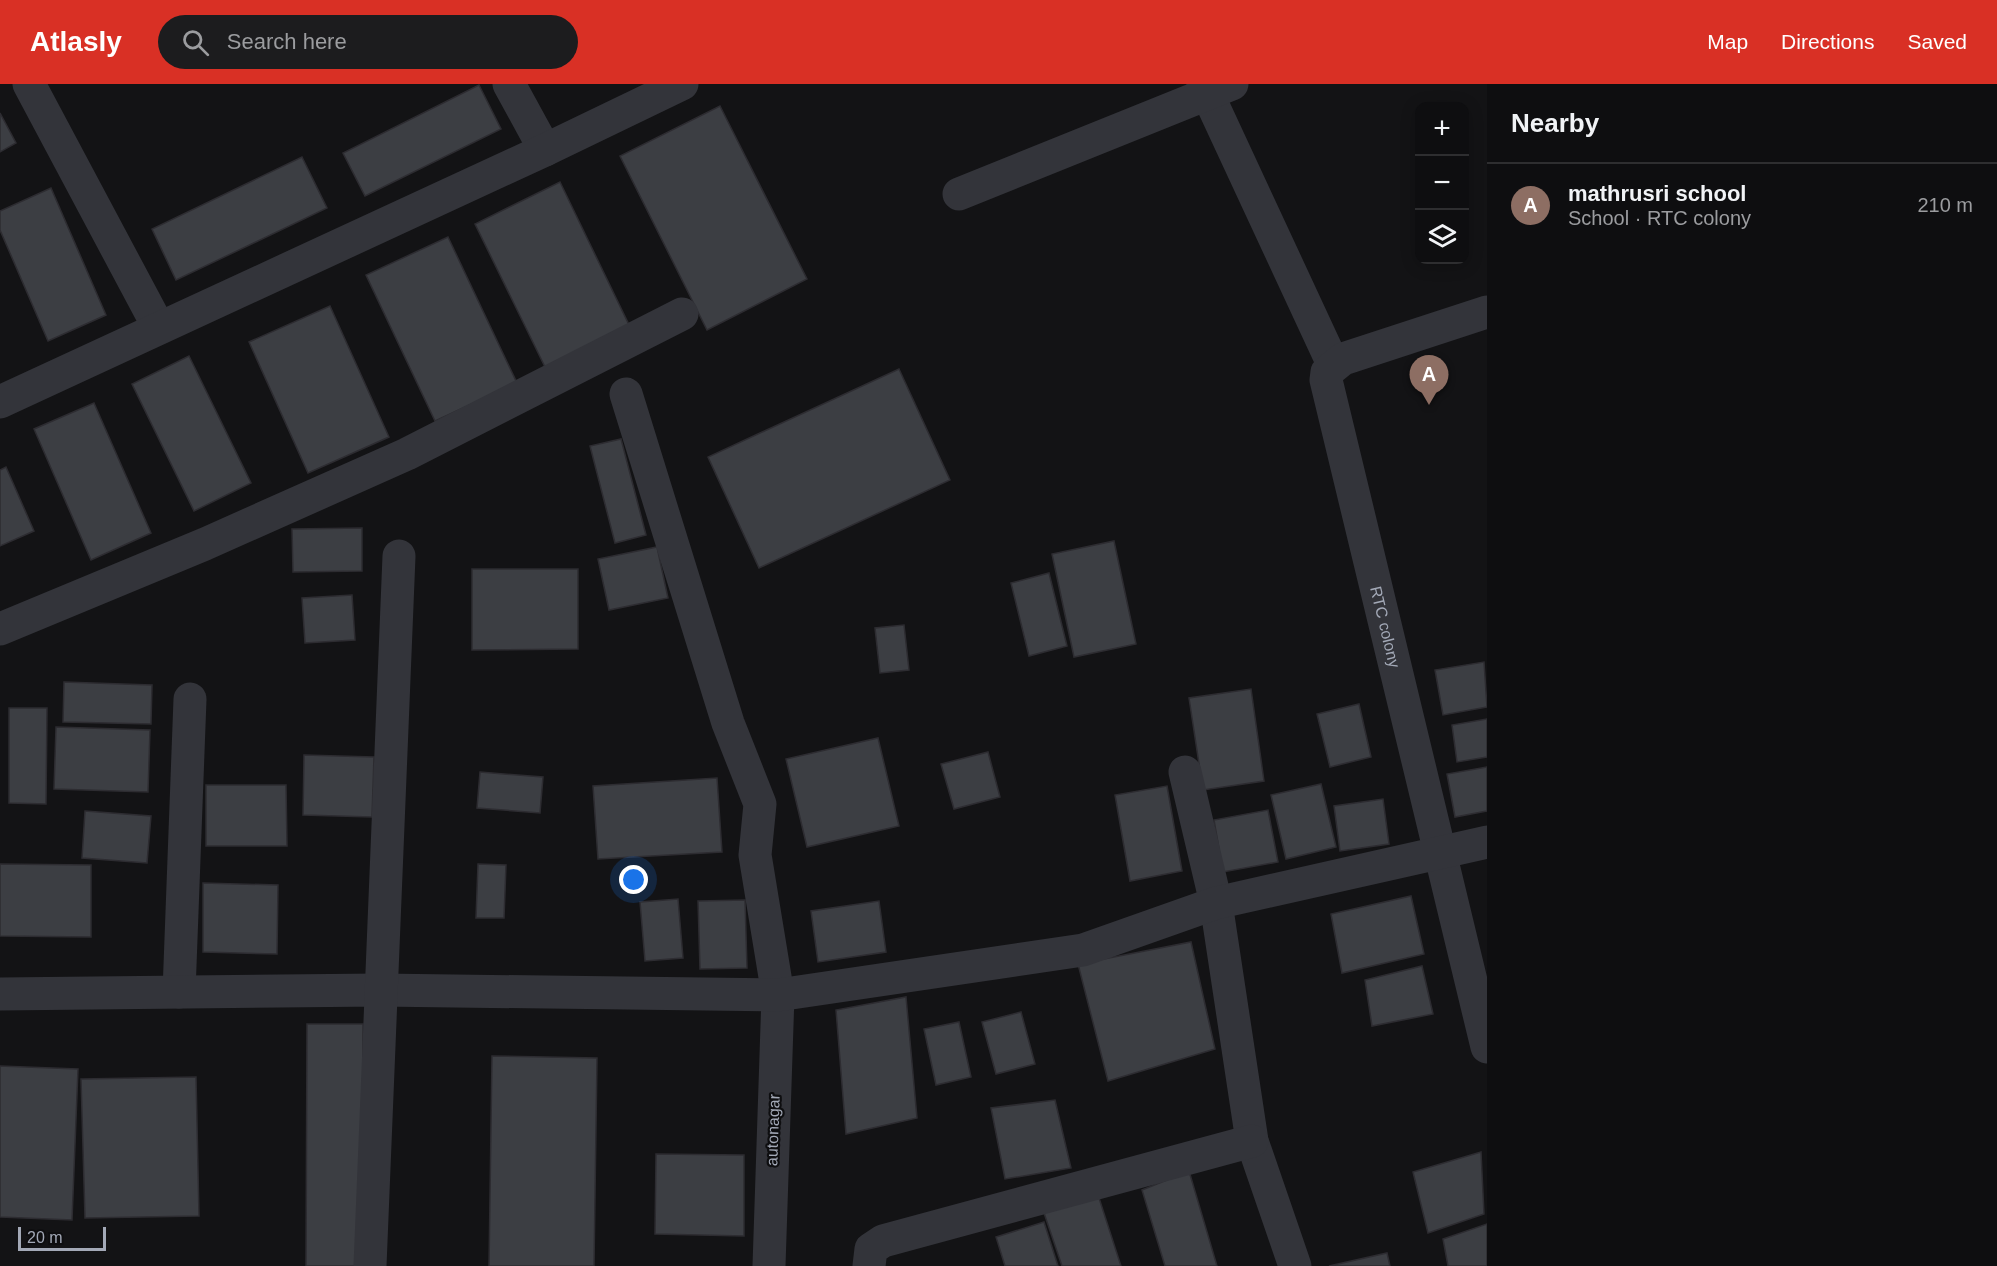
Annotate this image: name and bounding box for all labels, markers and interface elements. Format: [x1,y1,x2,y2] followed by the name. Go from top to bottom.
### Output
[158,15,578,69] search box
[30,26,122,57] text: Atlasly
[179,26,212,59] icon: search
[227,29,347,54] text: Search here
[1707,30,1748,53] text: Map
[1781,30,1874,53] text: Directions
[1907,30,1967,53] text: Saved
[1415,102,1469,264] map controls
[1415,102,1469,156] button: +
[1511,108,1599,138] text: Nearby
[1415,156,1469,210] button: −
[1568,181,1746,206] text: mathrusri school
[1523,194,1538,216] text: A
[1917,194,1973,216] text: 210 m
[1568,207,1751,229] text: School · RTC colony
[1415,210,1469,264] button: layers
[1410,356,1448,405] pin: A
[1368,584,1404,669] street label: RTC colony
[619,865,648,894] your location
[763,1093,783,1166] street label: autonagar
[18,1224,106,1252] scale bar
[27,1229,63,1246] text: 20 m

